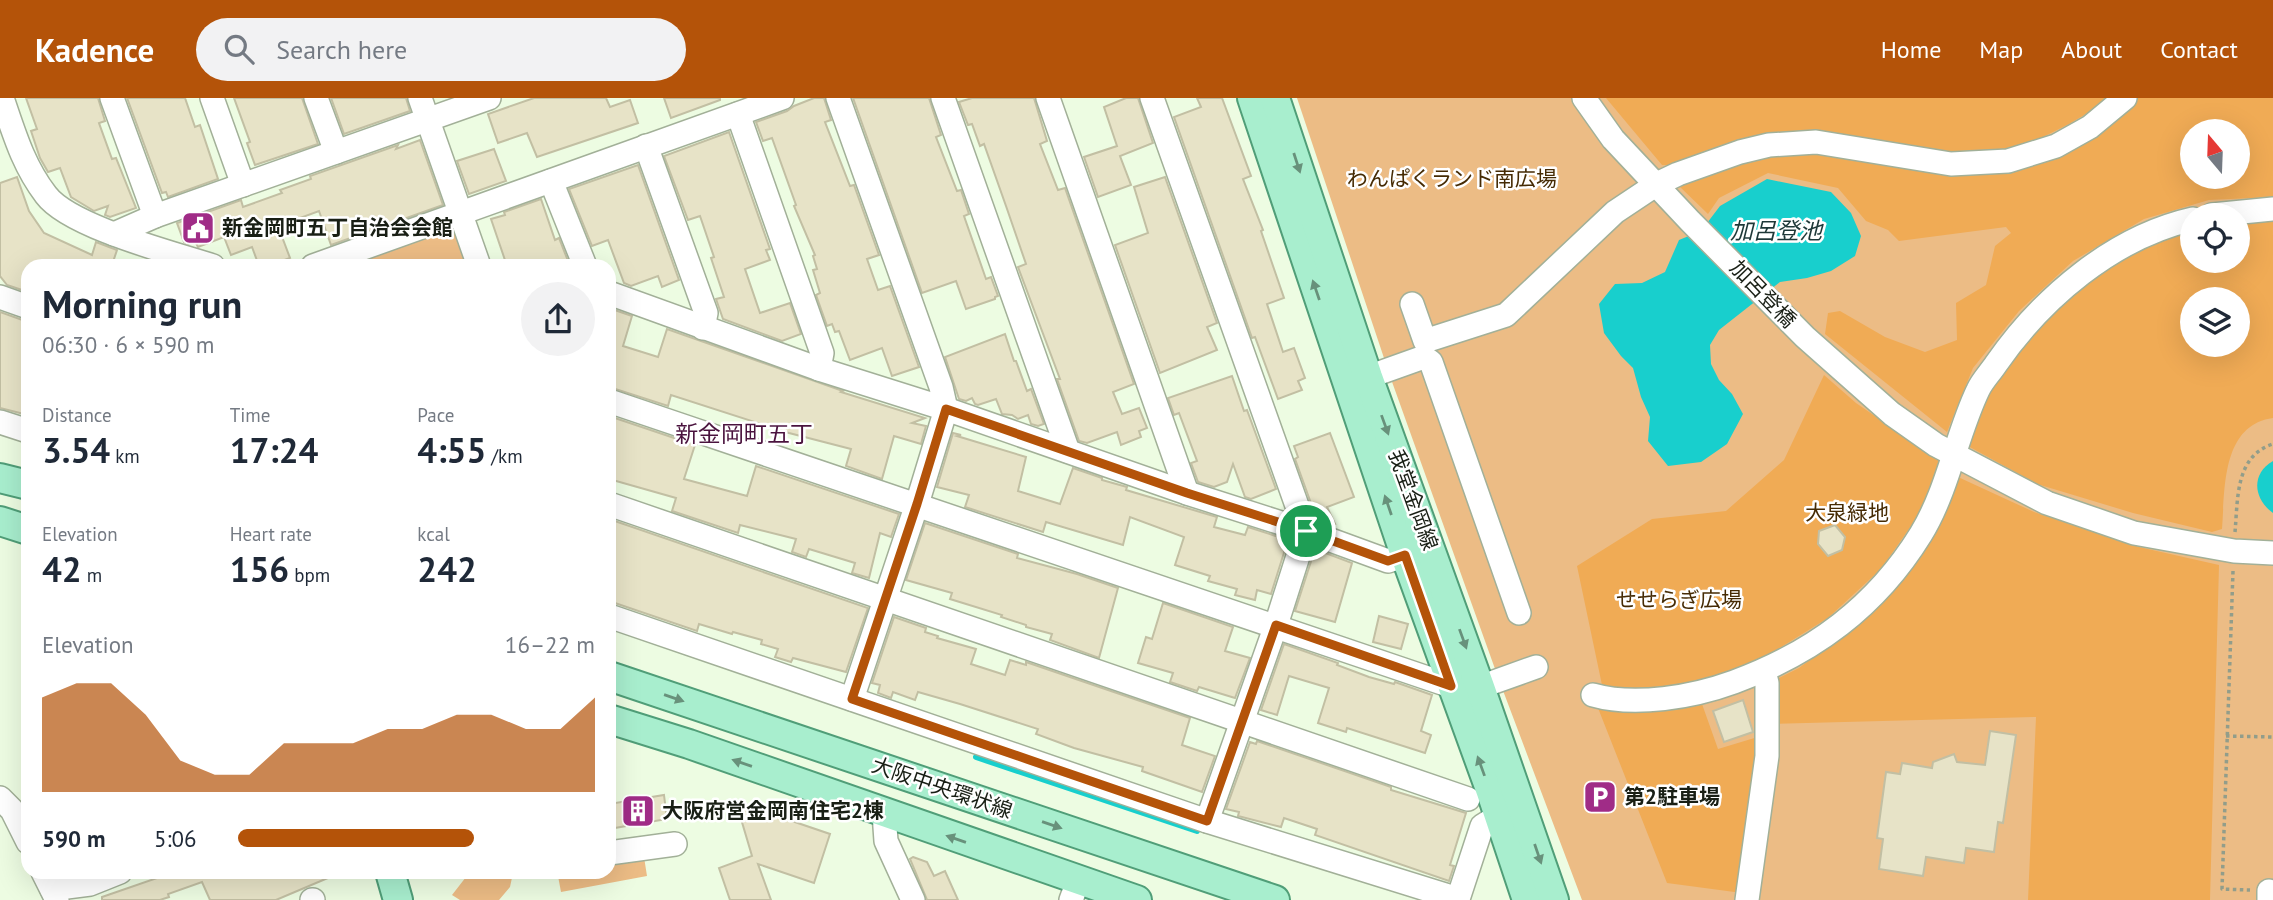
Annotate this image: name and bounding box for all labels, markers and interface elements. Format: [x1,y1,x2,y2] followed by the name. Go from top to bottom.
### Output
[196,18,686,81] search box
[35,28,154,71] text: Kadence
[220,30,258,68] icon: search
[276,33,407,66] text: Search here
[1881,34,1941,65] text: Home
[1979,34,2023,65] text: Map
[2061,34,2122,65] text: About
[2160,34,2238,65] text: Contact
[2180,119,2250,189] north arrow
[2180,119,2250,357] map controls
[1292,152,1303,173] one-way arrow
[1347,165,1557,192] park label: わんぱくランド南広場
[2180,203,2250,273] button: locate
[179,209,217,247] public building icon: 新金岡町五丁自治会会館
[222,214,453,241] place label: 新金岡町五丁自治会会館
[1730,216,1824,245] water label: 加呂登池
[1724,254,1802,333] street label: 加呂登橋
[42,279,242,328] text: Morning run
[1310,279,1321,300] one-way arrow
[521,282,595,356] button: share
[2180,287,2250,357] button: layers
[42,330,214,359] text: 06:30 · 6 × 590 m
[42,403,112,427] text: Distance
[230,403,270,427] text: Time
[417,403,455,427] text: Pace
[1380,414,1391,435] one-way arrow
[675,419,813,448] district label: 新金岡町五丁
[42,427,110,473] text: 3.54
[230,427,318,473] text: 17:24
[417,427,486,473] text: 4:55
[110,444,140,468] text: km
[486,444,523,468] text: /km
[1383,446,1444,554] street label: 我堂金岡線
[1382,495,1393,516] one-way arrow
[1805,499,1889,526] park label: 大泉緑地
[1276,501,1336,561] pin
[1287,512,1325,550] icon: arrive
[42,522,118,546] text: Elevation
[230,522,312,546] text: Heart rate
[417,522,450,546] text: kcal
[42,546,82,592] text: 42
[230,546,289,592] text: 156
[417,546,477,592] text: 242
[82,563,102,587] text: m
[289,563,330,587] text: bpm
[1616,586,1742,613] park label: せせらぎ広場
[1457,628,1468,649] one-way arrow
[42,630,134,659] text: Elevation
[505,630,595,659] text: 16–22 m
[663,693,684,704] one-way arrow
[868,751,1016,824] street label: 大阪中央環状線
[1475,755,1486,776] one-way arrow
[731,757,752,768] one-way arrow
[1581,778,1619,816] parking icon: 第2駐車場
[1624,783,1720,810] place label: 第2駐車場
[619,792,657,830] building icon: 大阪府営金岡南住宅2棟
[662,797,884,824] place label: 大阪府営金岡南住宅2棟
[1041,821,1062,831] one-way arrow
[42,824,105,853] text: 590 m
[154,824,197,853] text: 5:06
[946,833,967,844] one-way arrow
[1533,843,1544,864] one-way arrow

